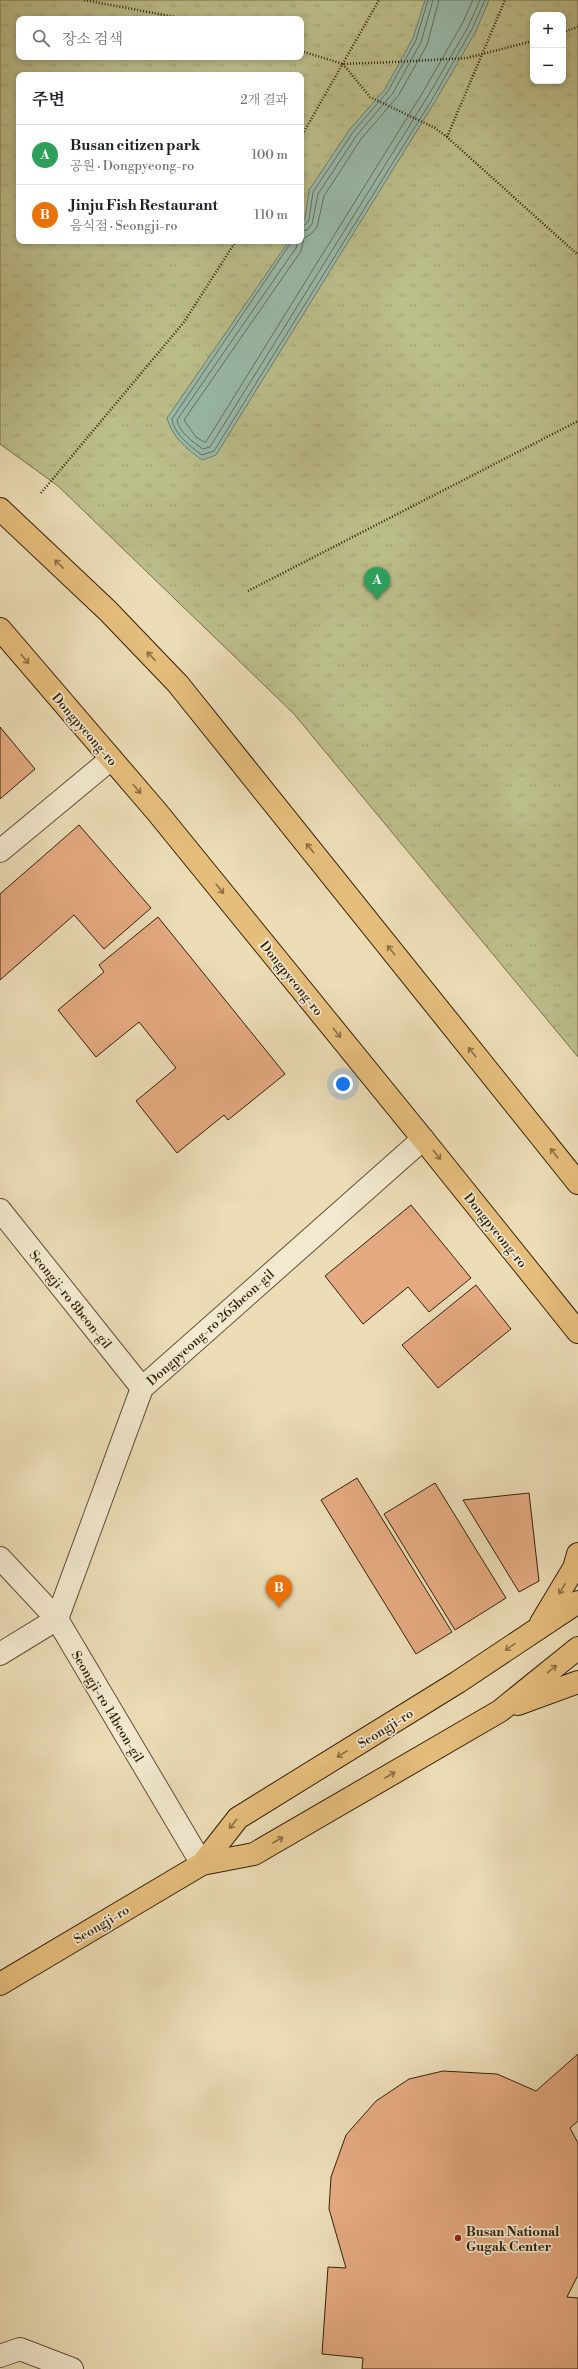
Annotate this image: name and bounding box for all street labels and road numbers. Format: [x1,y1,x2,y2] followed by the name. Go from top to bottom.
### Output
[48,690,120,769] street label: Dongpyeong-ro
[256,938,326,1019] street label: Dongpyeong-ro
[460,1190,530,1271] street label: Dongpyeong-ro
[26,1247,115,1352] street label: Seongji-ro 8beon-gil
[144,1266,278,1389] street label: Dongpyeong-ro 265beon-gil
[68,1648,147,1765] street label: Seongji-ro 14beon-gil
[355,1706,416,1752] street label: Seongji-ro
[71,1902,132,1948] street label: Seongji-ro

